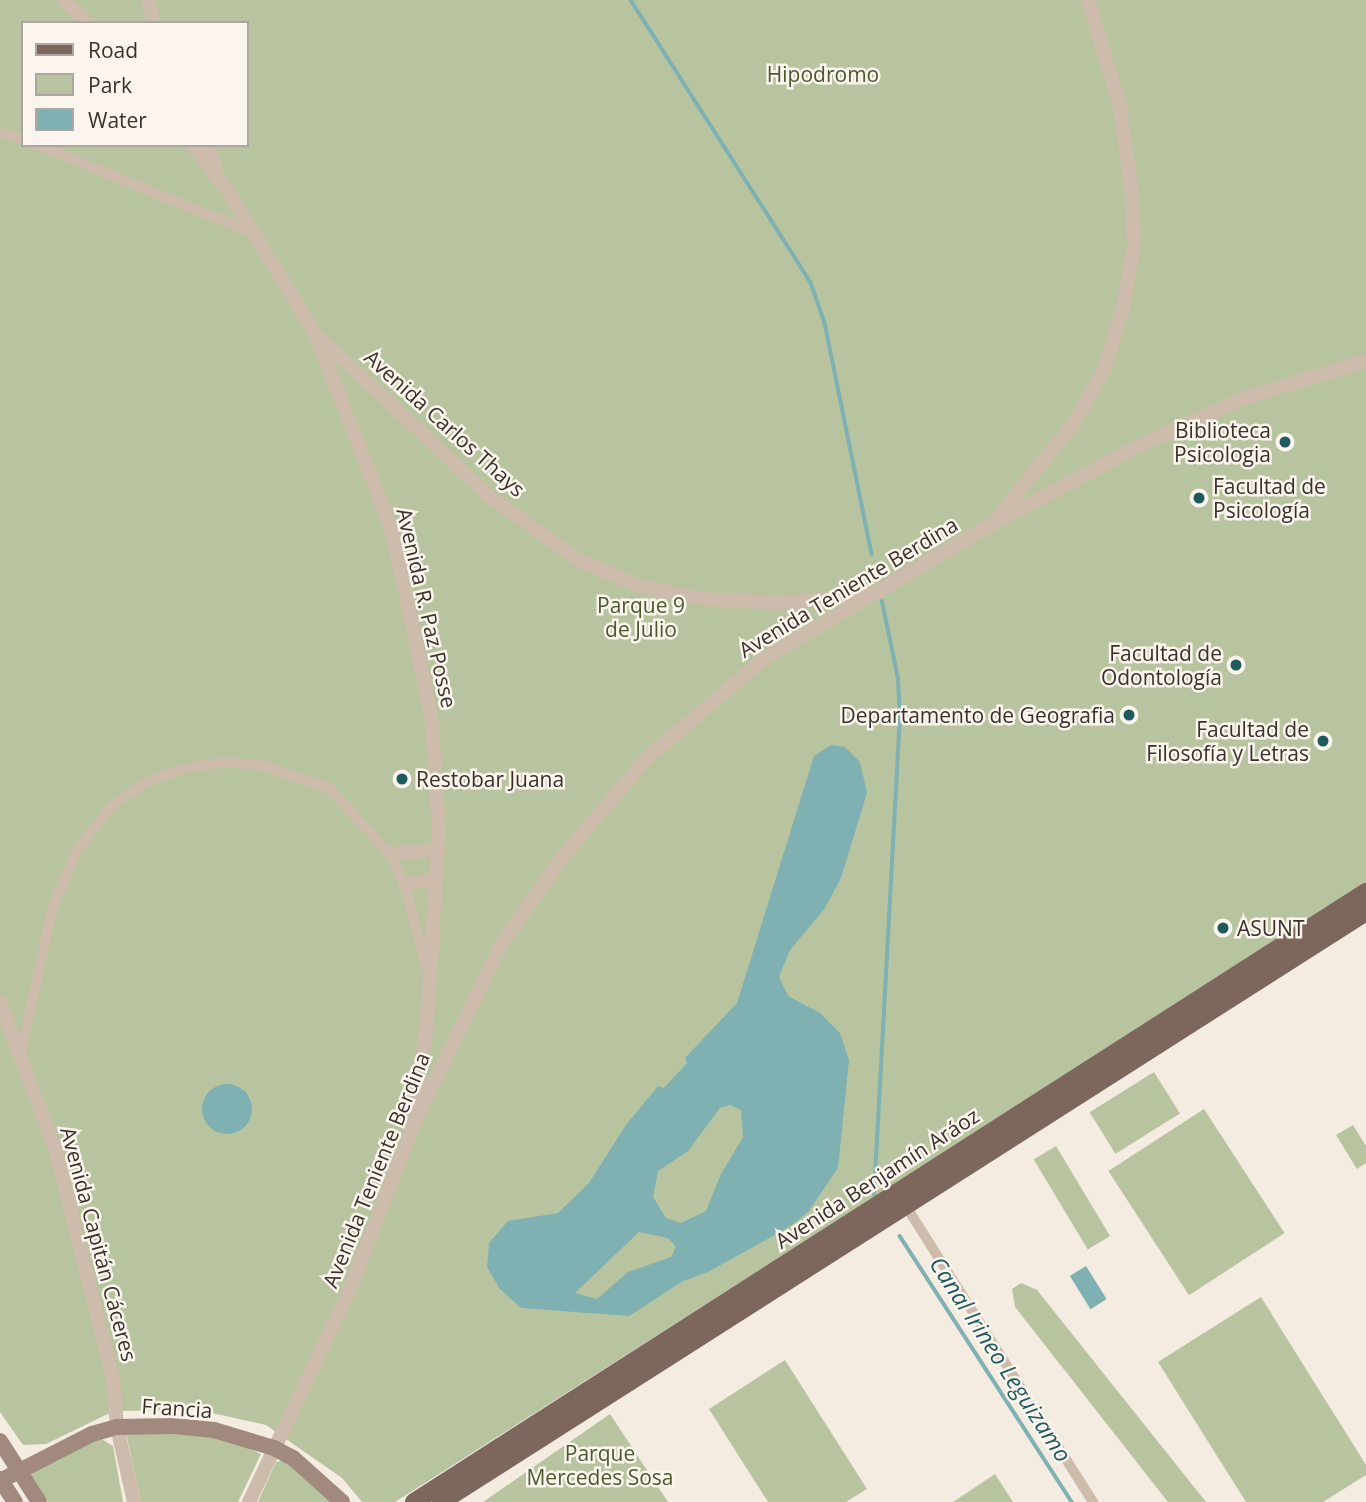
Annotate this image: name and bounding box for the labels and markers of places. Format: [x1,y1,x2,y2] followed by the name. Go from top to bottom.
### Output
[1174,417,1271,467] place label: Biblioteca Psicologia
[1277,434,1293,450] marker: Biblioteca Psicologia
[1213,473,1326,523] place label: Facultad de Psicología
[1191,490,1207,506] marker: Facultad de Psicología
[1101,640,1222,690] place label: Facultad de Odontología
[1228,657,1244,673] marker: Facultad de Odontología
[841,702,1115,728] place label: Departamento de Geografia
[1121,707,1137,723] marker: Departamento de Geografia
[1146,716,1309,766] place label: Facultad de Filosofía y Letras
[1315,733,1331,749] marker: Facultad de Filosofía y Letras
[416,766,564,792] place label: Restobar Juana
[394,771,410,787] marker: Restobar Juana
[1237,915,1304,941] place label: ASUNT
[1215,920,1231,936] marker: ASUNT

